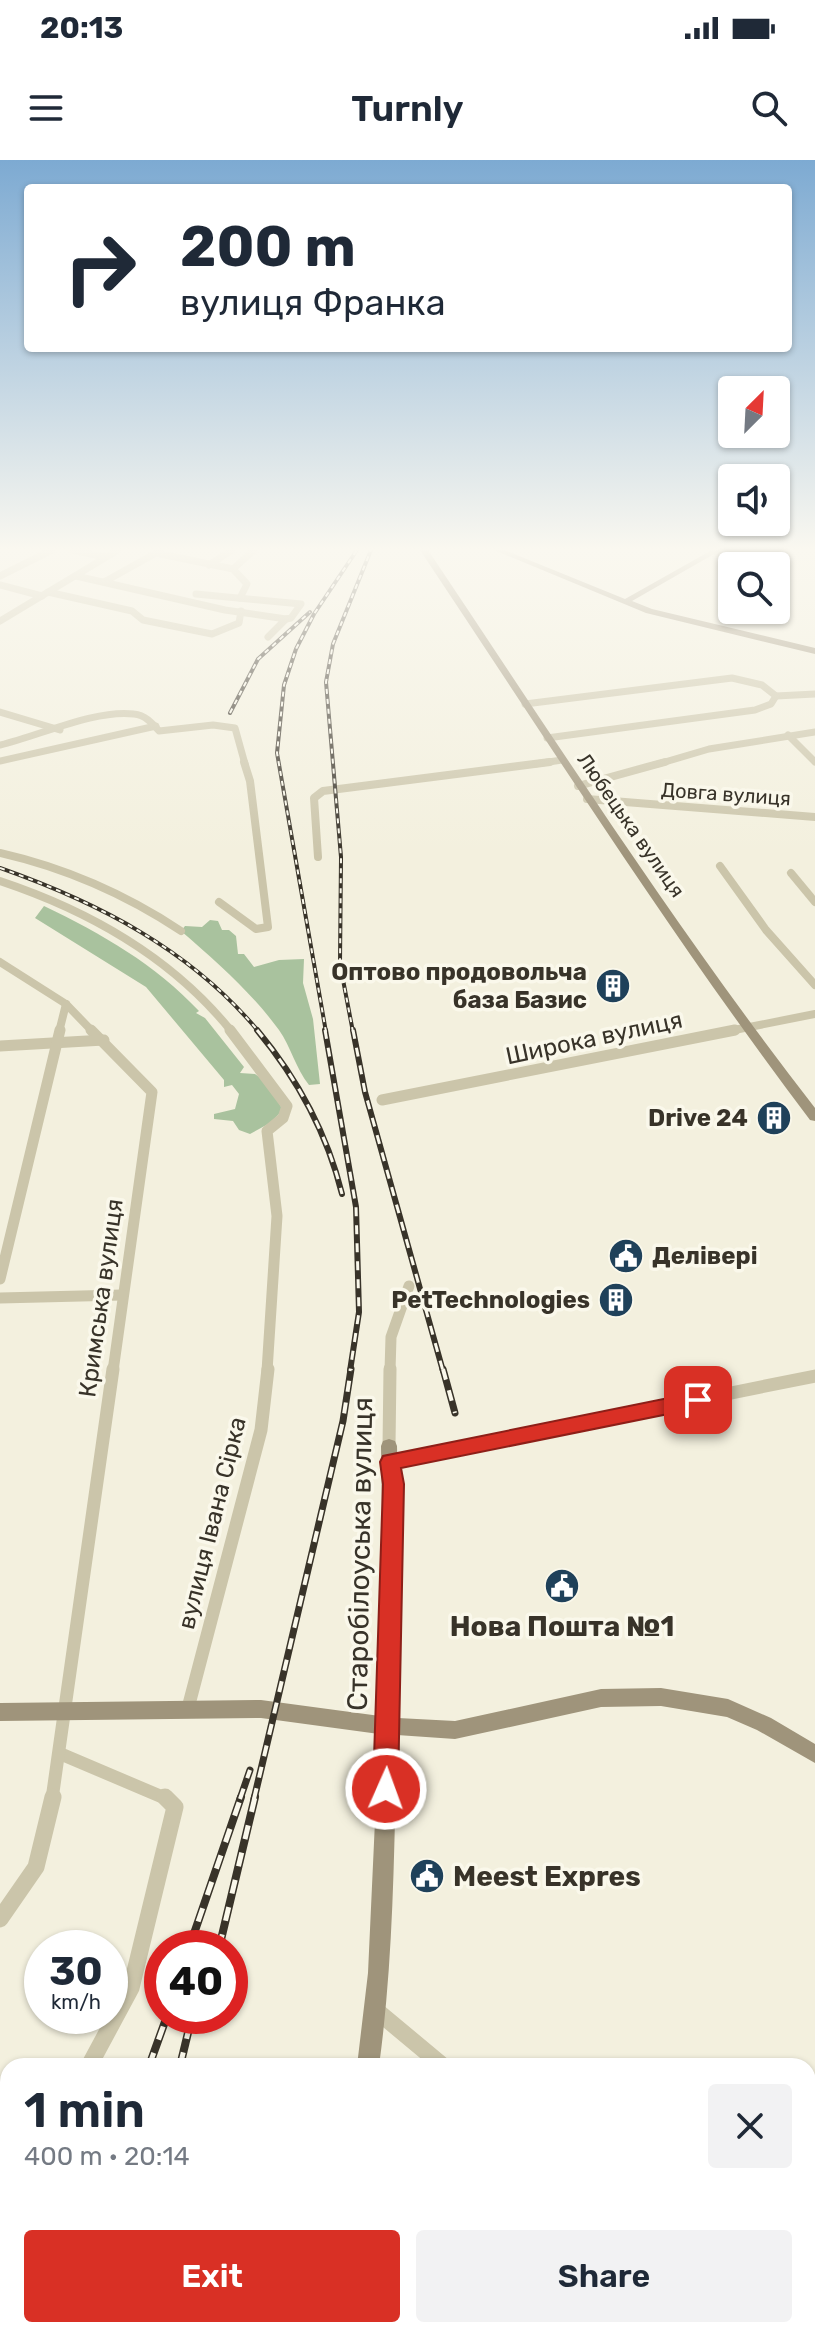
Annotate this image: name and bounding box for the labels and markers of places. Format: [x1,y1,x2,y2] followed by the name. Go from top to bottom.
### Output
[331,958,587,1014] place label: Оптово продовольча база Базис
[594,967,632,1005] building icon: Оптово продовольча база Базис
[755,1099,793,1137] building icon: Drive 24
[648,1104,748,1132] place label: Drive 24
[607,1237,645,1275] public building icon: Делівері
[652,1242,758,1270] place label: Делівері
[597,1281,635,1319] building icon: PetTechnologies
[391,1286,590,1314] place label: PetTechnologies
[664,1366,732,1434] pin
[543,1567,581,1605] public building icon: Нова Пошта №1
[450,1610,674,1643] place label: Нова Пошта №1
[408,1857,446,1895] public building icon: Meest Expres
[453,1860,641,1893] place label: Meest Expres

